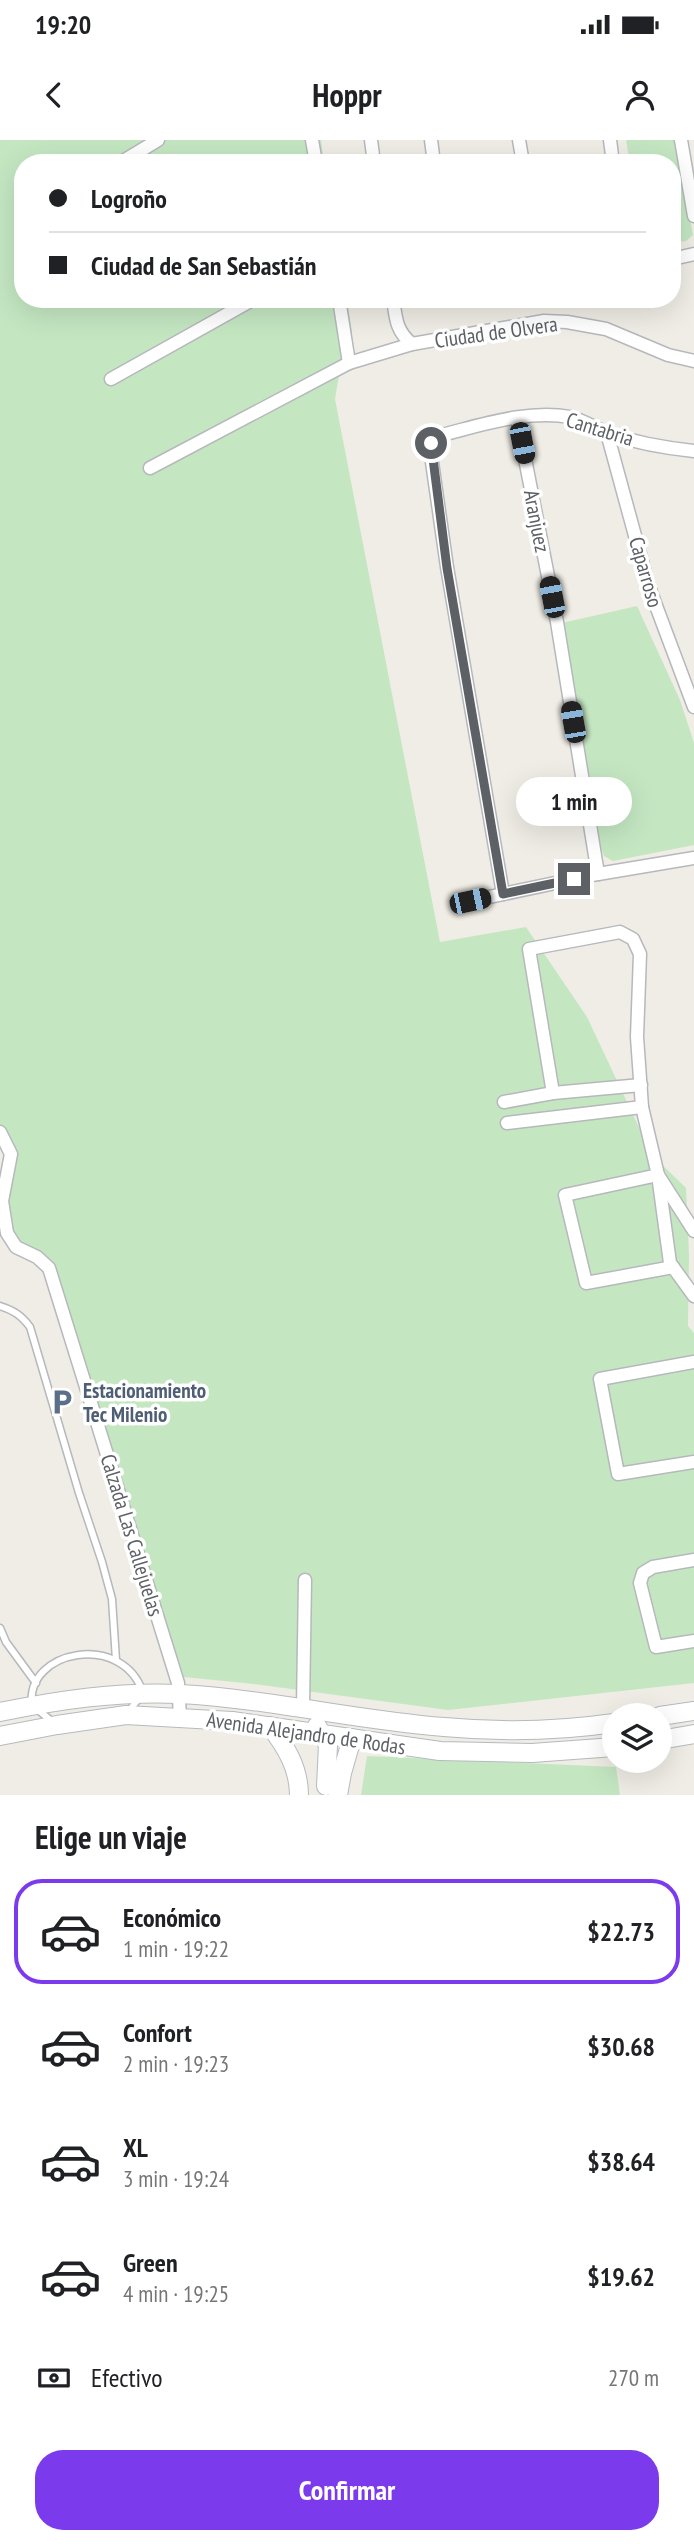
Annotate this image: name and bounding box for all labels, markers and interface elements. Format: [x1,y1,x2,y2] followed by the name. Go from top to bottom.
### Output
[35,8,91,41] text: 19:20
[312,74,382,116] text: Hoppr
[35,76,73,114] icon: back
[621,76,659,114] icon: person
[91,182,167,215] text: Logroño
[91,249,316,282] text: Ciudad de San Sebastián
[433,310,559,354] street label: Ciudad de Olvera
[563,406,637,452] street label: Cantabria
[508,420,537,466] car
[415,427,447,459] route start
[518,488,556,554] street label: Aranjuez
[623,534,669,610] street label: Caparroso
[538,574,567,620] car
[560,699,587,745] car
[516,778,632,826] callout: 1 min
[551,787,597,816] text: 1 min
[558,863,590,895] route end
[448,886,493,916] car
[83,1377,206,1428] place label: Estacionamiento Tec Milenio
[47,1387,77,1417] parking icon: Estacionamiento Tec Milenio
[95,1451,169,1619] street label: Calzada Las Callejuelas
[602,1703,672,1773] map controls
[602,1703,672,1773] button: layers
[205,1706,407,1760] street label: Avenida Alejandro de Rodas
[35,1816,187,1858] text: Elige un viaje
[39,1900,102,1963] icon: car
[123,1901,221,1934] text: Económico
[587,1915,655,1948] text: $22.73
[123,1934,229,1963] text: 1 min · 19:22
[39,2015,102,2078] icon: car
[123,2016,192,2049] text: Confort
[587,2030,655,2063] text: $30.68
[123,2049,229,2078] text: 2 min · 19:23
[39,2130,102,2193] icon: car
[123,2131,148,2164] text: XL
[587,2145,655,2178] text: $38.64
[123,2164,229,2193] text: 3 min · 19:24
[39,2245,102,2308] icon: car
[123,2246,178,2279] text: Green
[587,2260,655,2293] text: $19.62
[123,2279,229,2308] text: 4 min · 19:25
[35,2359,73,2397] icon: cash
[91,2361,163,2394] text: Efectivo
[608,2363,659,2392] text: 270 m
[35,2450,659,2530] button: Confirmar

